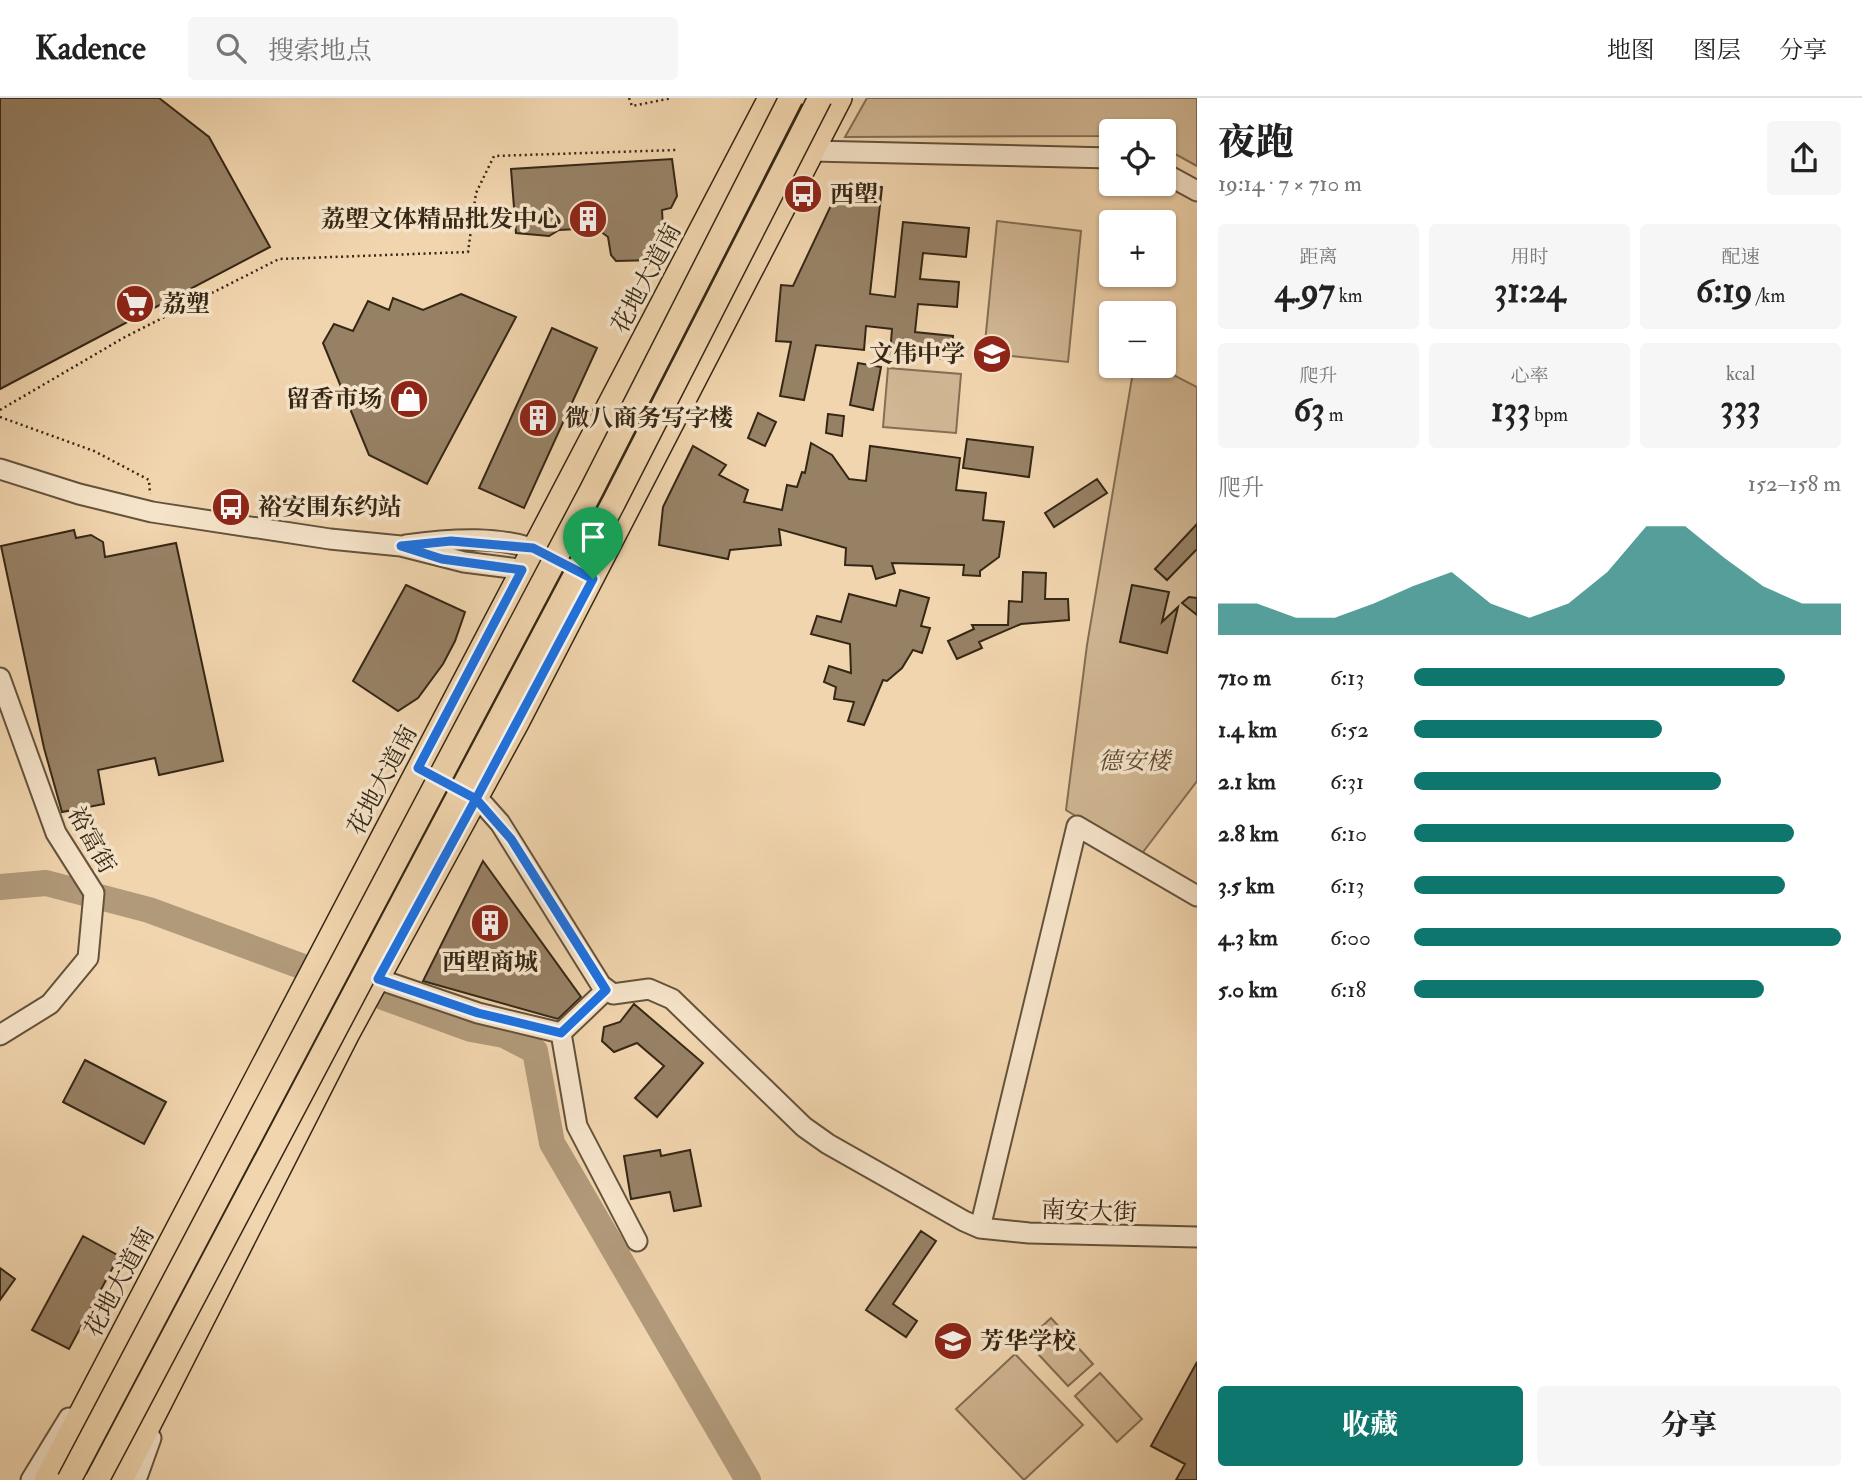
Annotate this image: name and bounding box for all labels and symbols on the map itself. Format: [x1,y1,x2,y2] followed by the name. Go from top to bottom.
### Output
[782,173,824,215] bus stop icon: 西塱
[830,179,878,210] place label: 西塱
[567,198,609,240] building icon: 荔塱文体精品批发中心
[321,204,561,235] place label: 荔塱文体精品批发中心
[605,218,688,338] street label: 花地大道南
[114,283,156,325] supermarket icon: 荔塑
[162,289,210,320] place label: 荔塑
[971,333,1013,375] school or university icon: 文伟中学
[869,339,965,370] place label: 文伟中学
[388,378,430,420] shop icon: 留香市场
[286,384,382,415] place label: 留香市场
[517,397,559,439] building icon: 微八商务写字楼
[565,403,733,434] place label: 微八商务写字楼
[210,486,252,528] bus stop icon: 裕安围东约站
[258,492,402,523] place label: 裕安围东约站
[563,507,623,579] pin
[341,720,424,840] street label: 花地大道南
[1098,746,1173,777] park label: 德安楼
[61,801,123,879] street label: 裕富街
[469,902,511,944] building icon: 西塱商城
[442,947,538,978] place label: 西塱商城
[1040,1194,1137,1229] street label: 南安大街
[78,1222,161,1342] street label: 花地大道南
[932,1320,974,1362] school or university icon: 芳华学校
[980,1326,1076,1357] place label: 芳华学校

